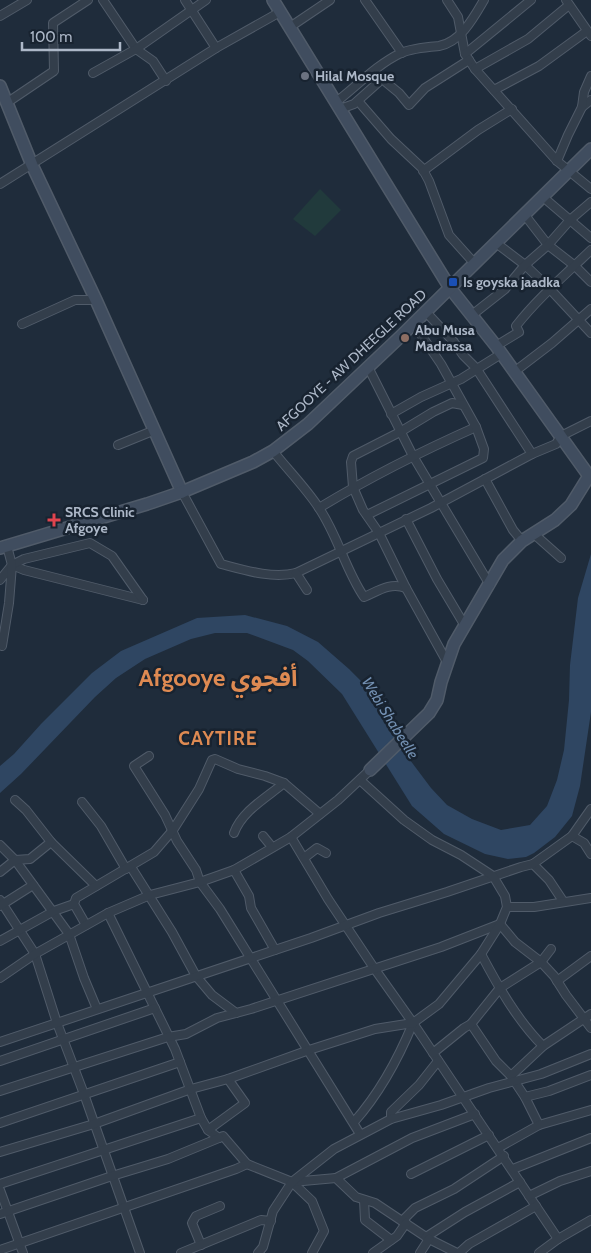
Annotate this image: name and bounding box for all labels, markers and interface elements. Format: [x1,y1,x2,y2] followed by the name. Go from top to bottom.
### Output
[22,20,120,52] scale bar
[30,28,72,46] text: 100 m
[315,67,394,85] place label: Hilal Mosque
[299,70,311,82] marker: Hilal Mosque
[463,273,560,291] place label: Is goyska jaadka
[447,276,459,288] marker: Is goyska jaadka
[272,285,430,435] street label: AFGOOYE - AW DHEEGLE ROAD
[415,321,475,355] place label: Abu Musa Madrassa
[399,332,411,344] marker: Abu Musa Madrassa
[65,503,135,537] place label: SRCS Clinic Afgoye
[47,513,61,527] marker: SRCS Clinic Afgoye
[139,663,297,698] district label: Afgooye أفجوي
[358,674,422,762] water label: Webi Shabeelle
[178,727,258,750] district label: CAYTIRE

